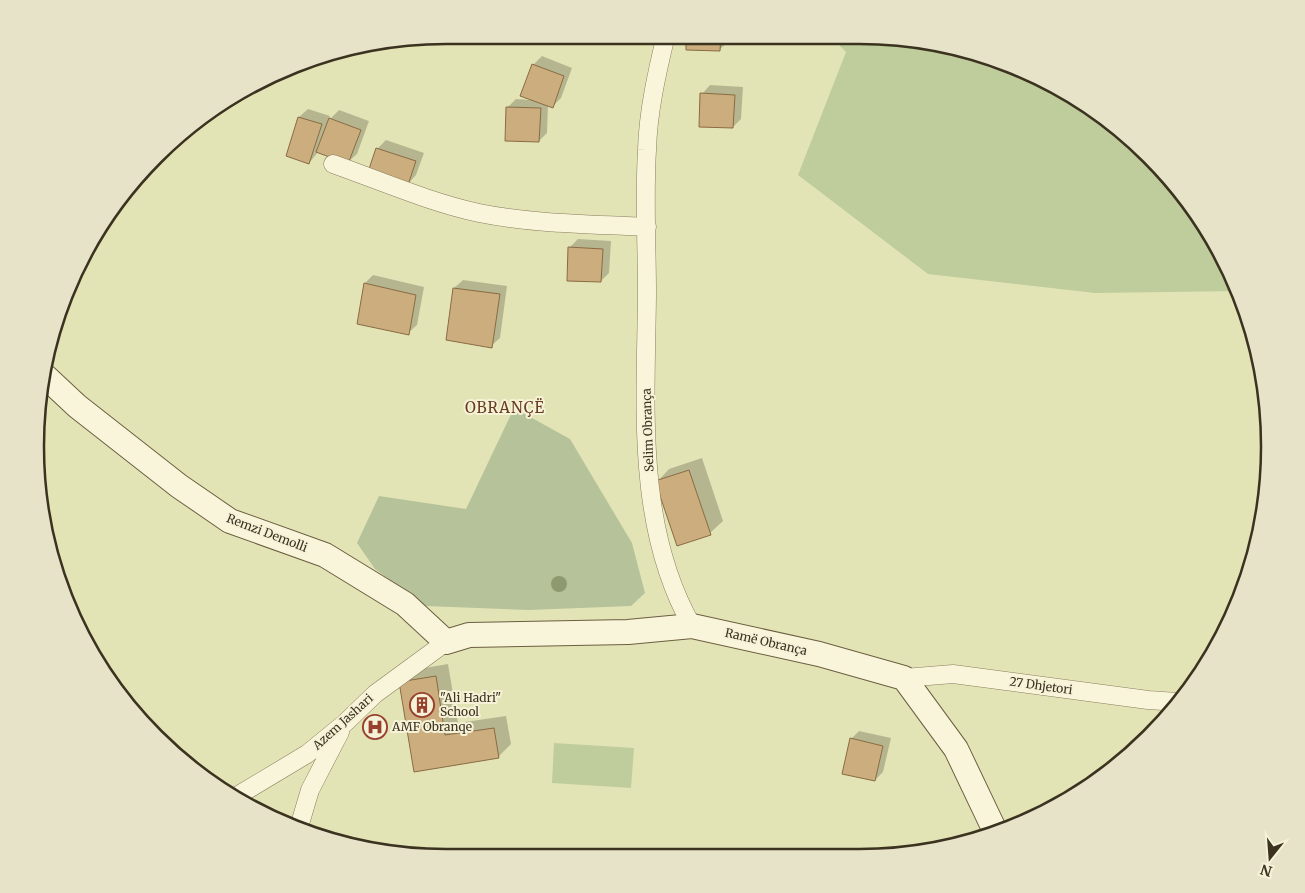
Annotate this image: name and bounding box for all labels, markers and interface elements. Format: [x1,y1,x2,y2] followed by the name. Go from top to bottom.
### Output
[639,387,656,472] street label: Selim Obrança
[465,398,545,417] district label: OBRANÇË
[225,510,310,555] street label: Remzi Demolli
[724,625,809,658] street label: Ramë Obrança
[1009,674,1074,697] street label: 27 Dhjetori
[440,690,501,719] place label: "Ali Hadri" School
[309,691,376,753] street label: Azem Jashari
[409,692,435,718] building icon: "Ali Hadri" School
[362,714,388,740] hospital icon: AMF Obranqe
[391,719,472,734] place label: AMF Obranqe
[1245,833,1295,883] north arrow
[1258,860,1274,881] text: N

